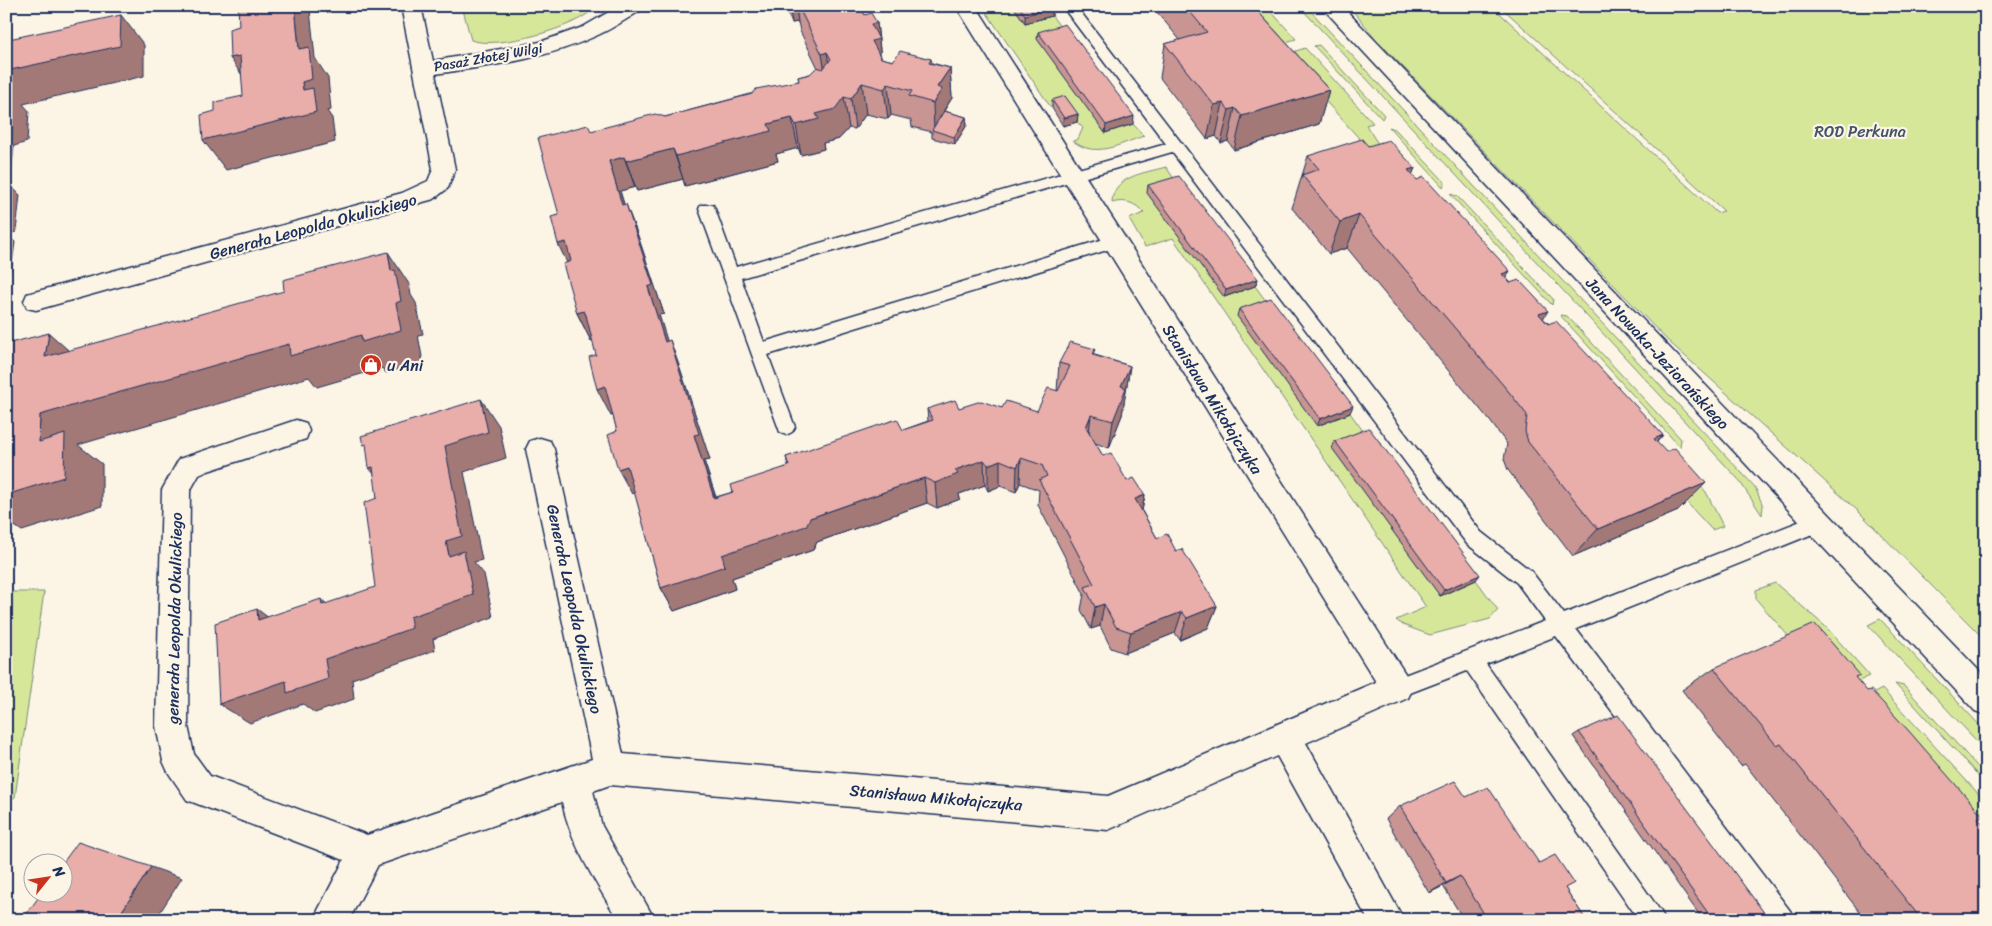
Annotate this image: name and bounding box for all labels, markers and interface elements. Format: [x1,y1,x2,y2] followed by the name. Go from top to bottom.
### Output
[432,35,546,79] street label: Pasaż Złotej Wilgi
[1814,117,1906,146] park label: ROD Perkuna
[206,185,420,268] street label: Generała Leopolda Okulickiego
[1578,269,1737,437] street label: Jana Nowaka-Jeziorańskiego
[1154,318,1271,481] street label: Stanisława Mikołajczyka
[387,351,424,380] place label: u Ani
[359,353,383,377] shop icon: u Ani
[538,502,611,717] street label: Generała Leopolda Okulickiego
[158,512,191,726] street label: generała Leopolda Okulickiego
[848,776,1025,820] street label: Stanisława Mikołajczyka
[22,854,72,904] north arrow
[45,860,72,882] text: N

